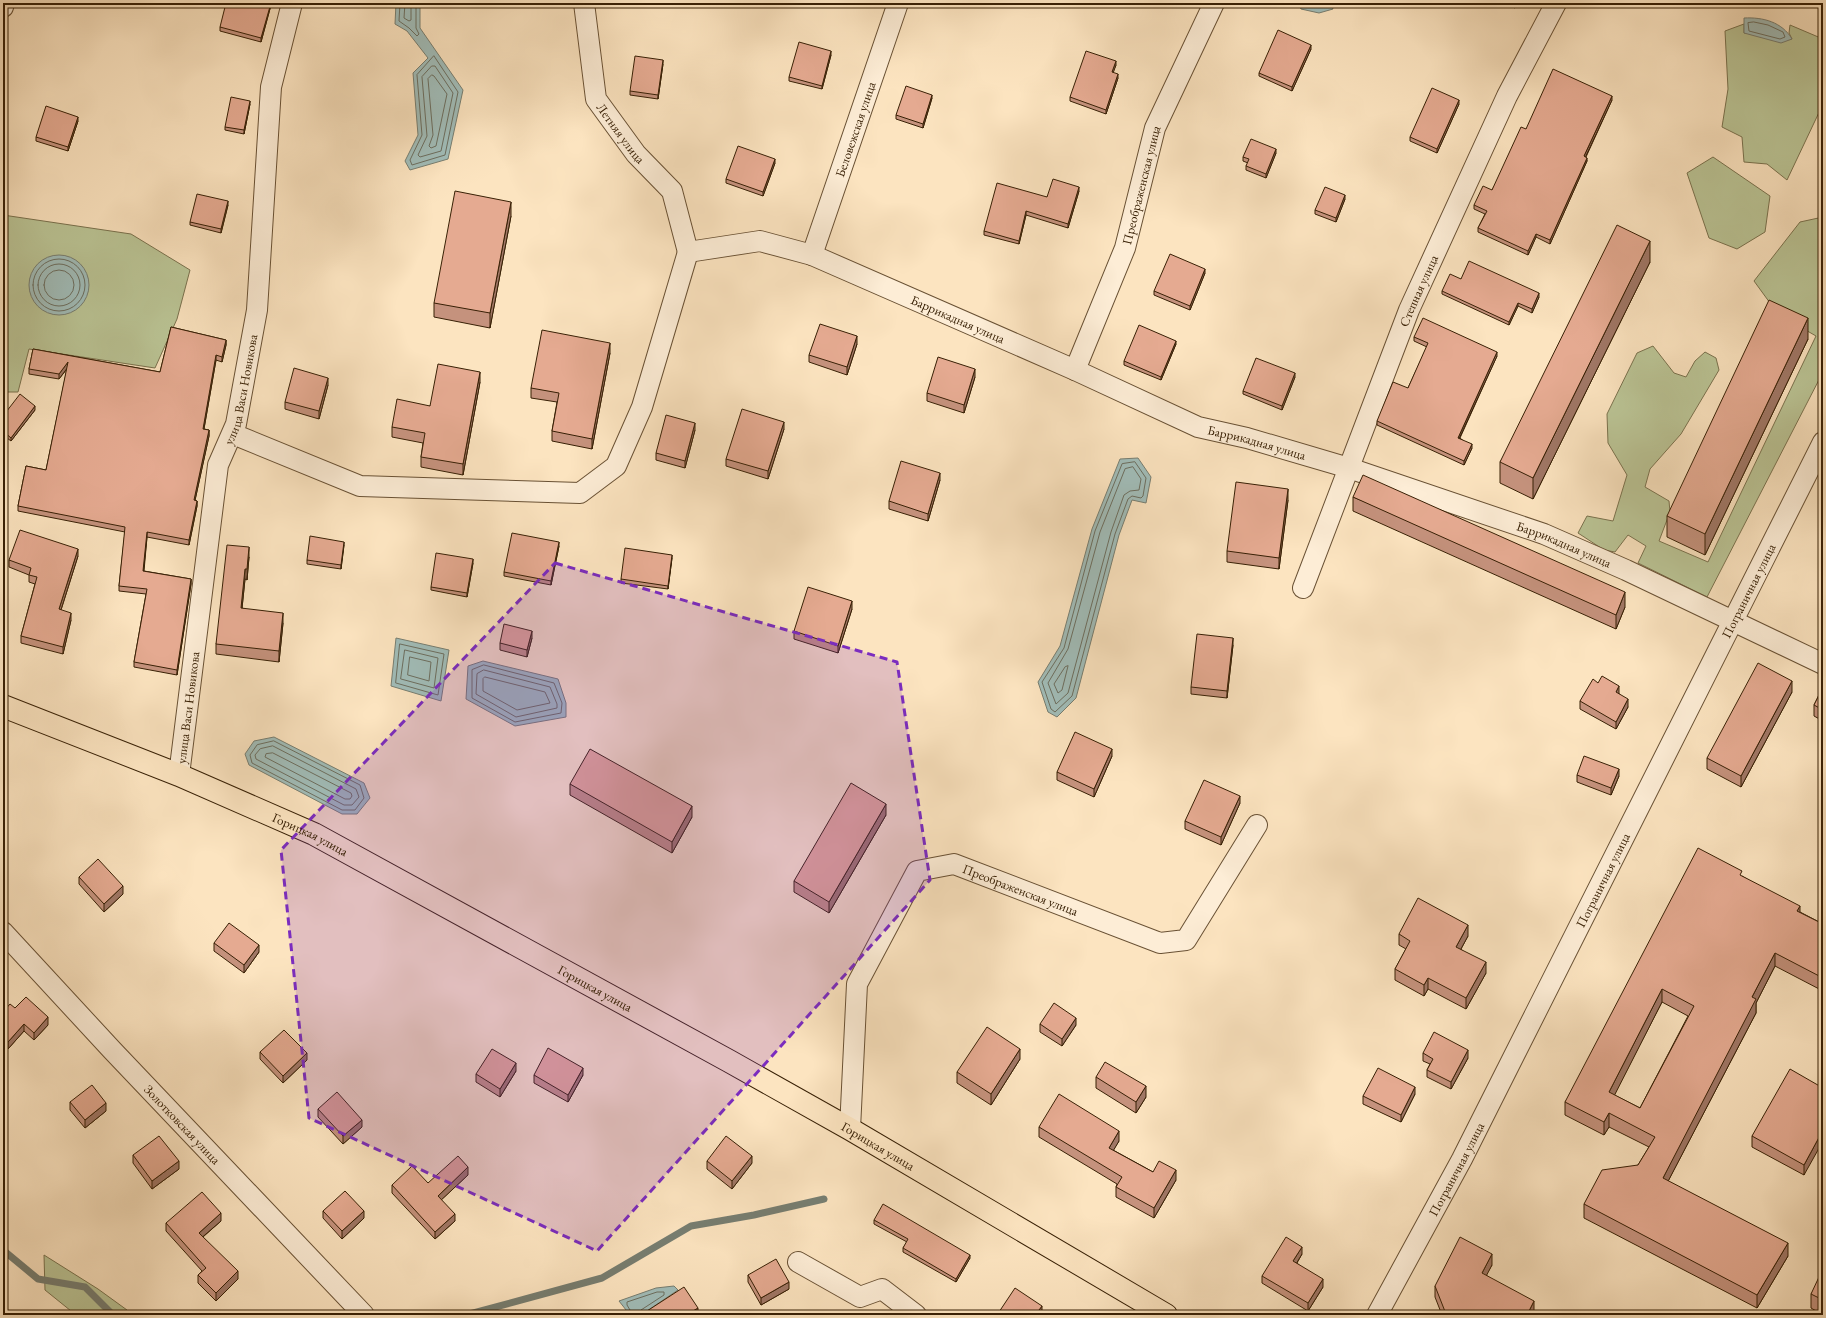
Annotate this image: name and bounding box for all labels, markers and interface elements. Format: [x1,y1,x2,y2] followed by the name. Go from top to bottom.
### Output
[831,79,880,179] street label: Беловежская улица
[593,100,649,168] street label: Летняя улица
[1118,121,1165,246] street label: Преображенская улица
[1395,251,1442,329] street label: Степная улица
[908,291,1008,348] street label: Баррикадная улица
[220,332,262,447] street label: улица Васи Новикова
[1206,421,1309,464] street label: Баррикадная улица
[1514,517,1615,572] street label: Баррикадная улица
[1718,540,1780,641] street label: Пограничная улица
[173,650,204,765] street label: улица Васи Новикова
[270,809,352,860] street label: Горицкая улица
[1572,829,1634,930] street label: Пограничная улица
[960,860,1081,920] street label: Преображенская улица
[555,961,636,1016] street label: Горицкая улица
[140,1081,225,1169] street label: Золотковская улица
[838,1118,919,1175] street label: Горицкая улица
[1425,1119,1488,1219] street label: Пограничная улица

